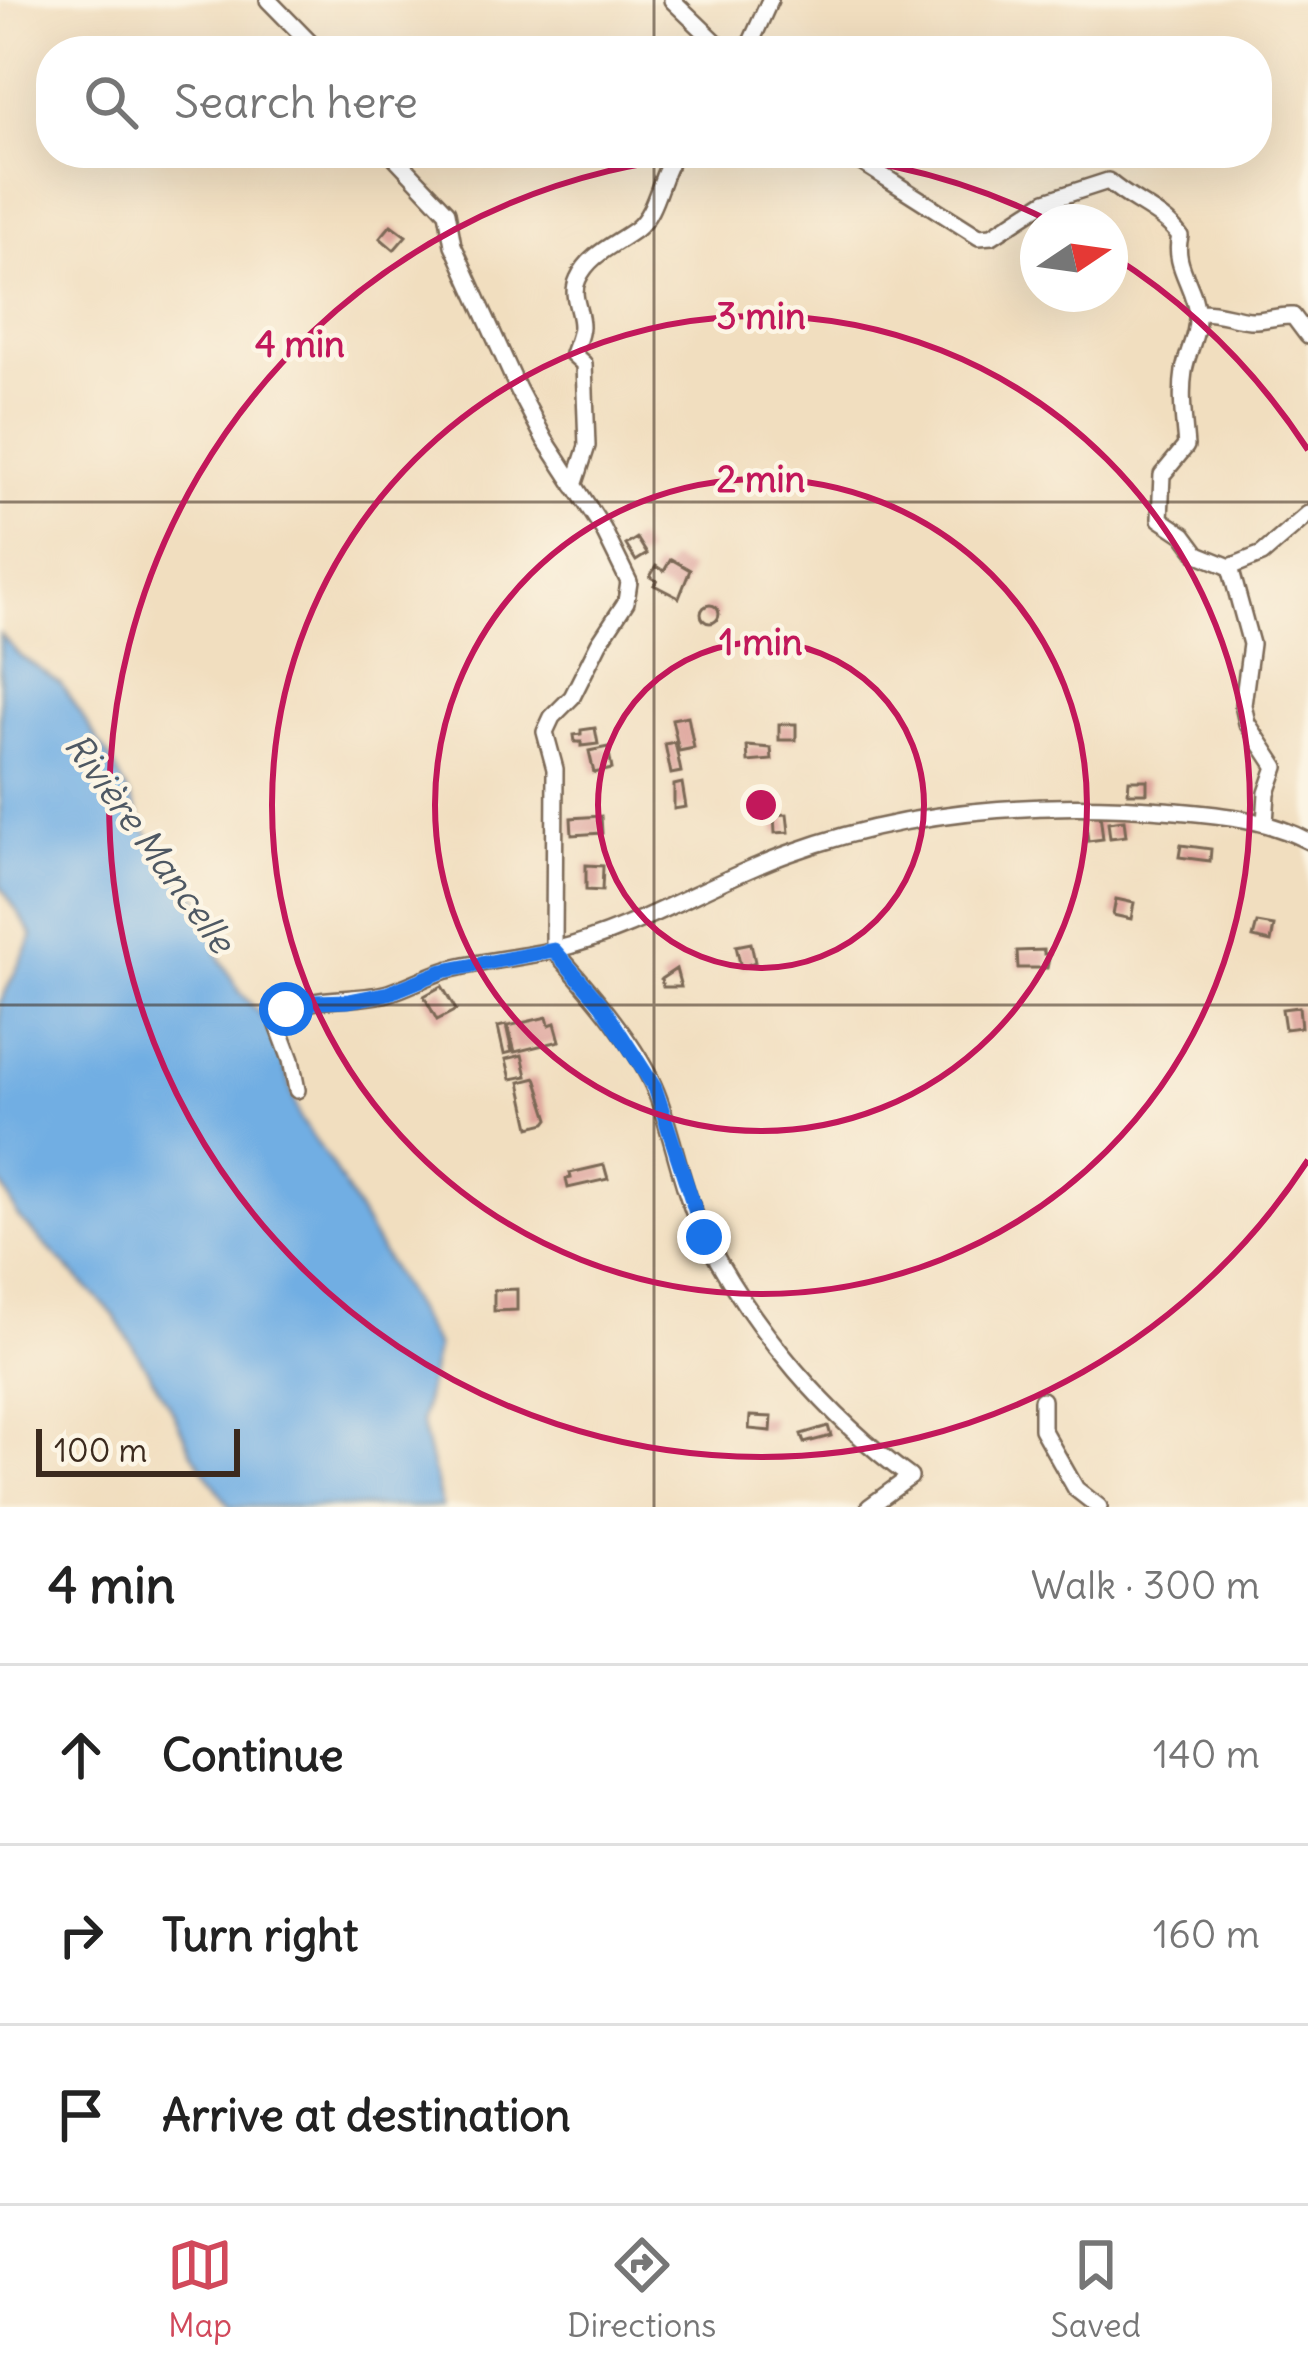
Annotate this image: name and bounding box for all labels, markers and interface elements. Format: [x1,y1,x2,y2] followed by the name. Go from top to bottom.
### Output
[36,36,1272,168] search box
[78,69,144,135] icon: search
[174,74,418,130] text: Search here
[1020,204,1128,312] north arrow
[716,294,806,339] text: 3 min
[255,322,345,367] text: 4 min
[717,457,806,502] text: 2 min
[719,620,803,665] text: 1 min
[55,725,246,964] water label: Rivière Mancelle
[740,784,782,826] centre of rings
[259,982,313,1036] route start
[677,1210,731,1264] route end
[36,1423,240,1476] scale bar
[54,1429,147,1471] text: 100 m
[48,1553,175,1617] text: 4 min
[1031,1561,1260,1610] text: Walk · 300 m
[48,1722,114,1788] icon: ahead
[162,1727,344,1783] text: Continue
[1153,1730,1260,1779] text: 140 m
[48,1902,114,1968] icon: right
[162,1907,358,1963] text: Turn right
[1153,1910,1260,1959] text: 160 m
[48,2082,114,2148] icon: arrive
[162,2087,571,2143] text: Arrive at destination
[167,2232,233,2346] tab: Map
[567,2232,716,2346] tab: Directions
[1051,2232,1141,2346] tab: Saved

